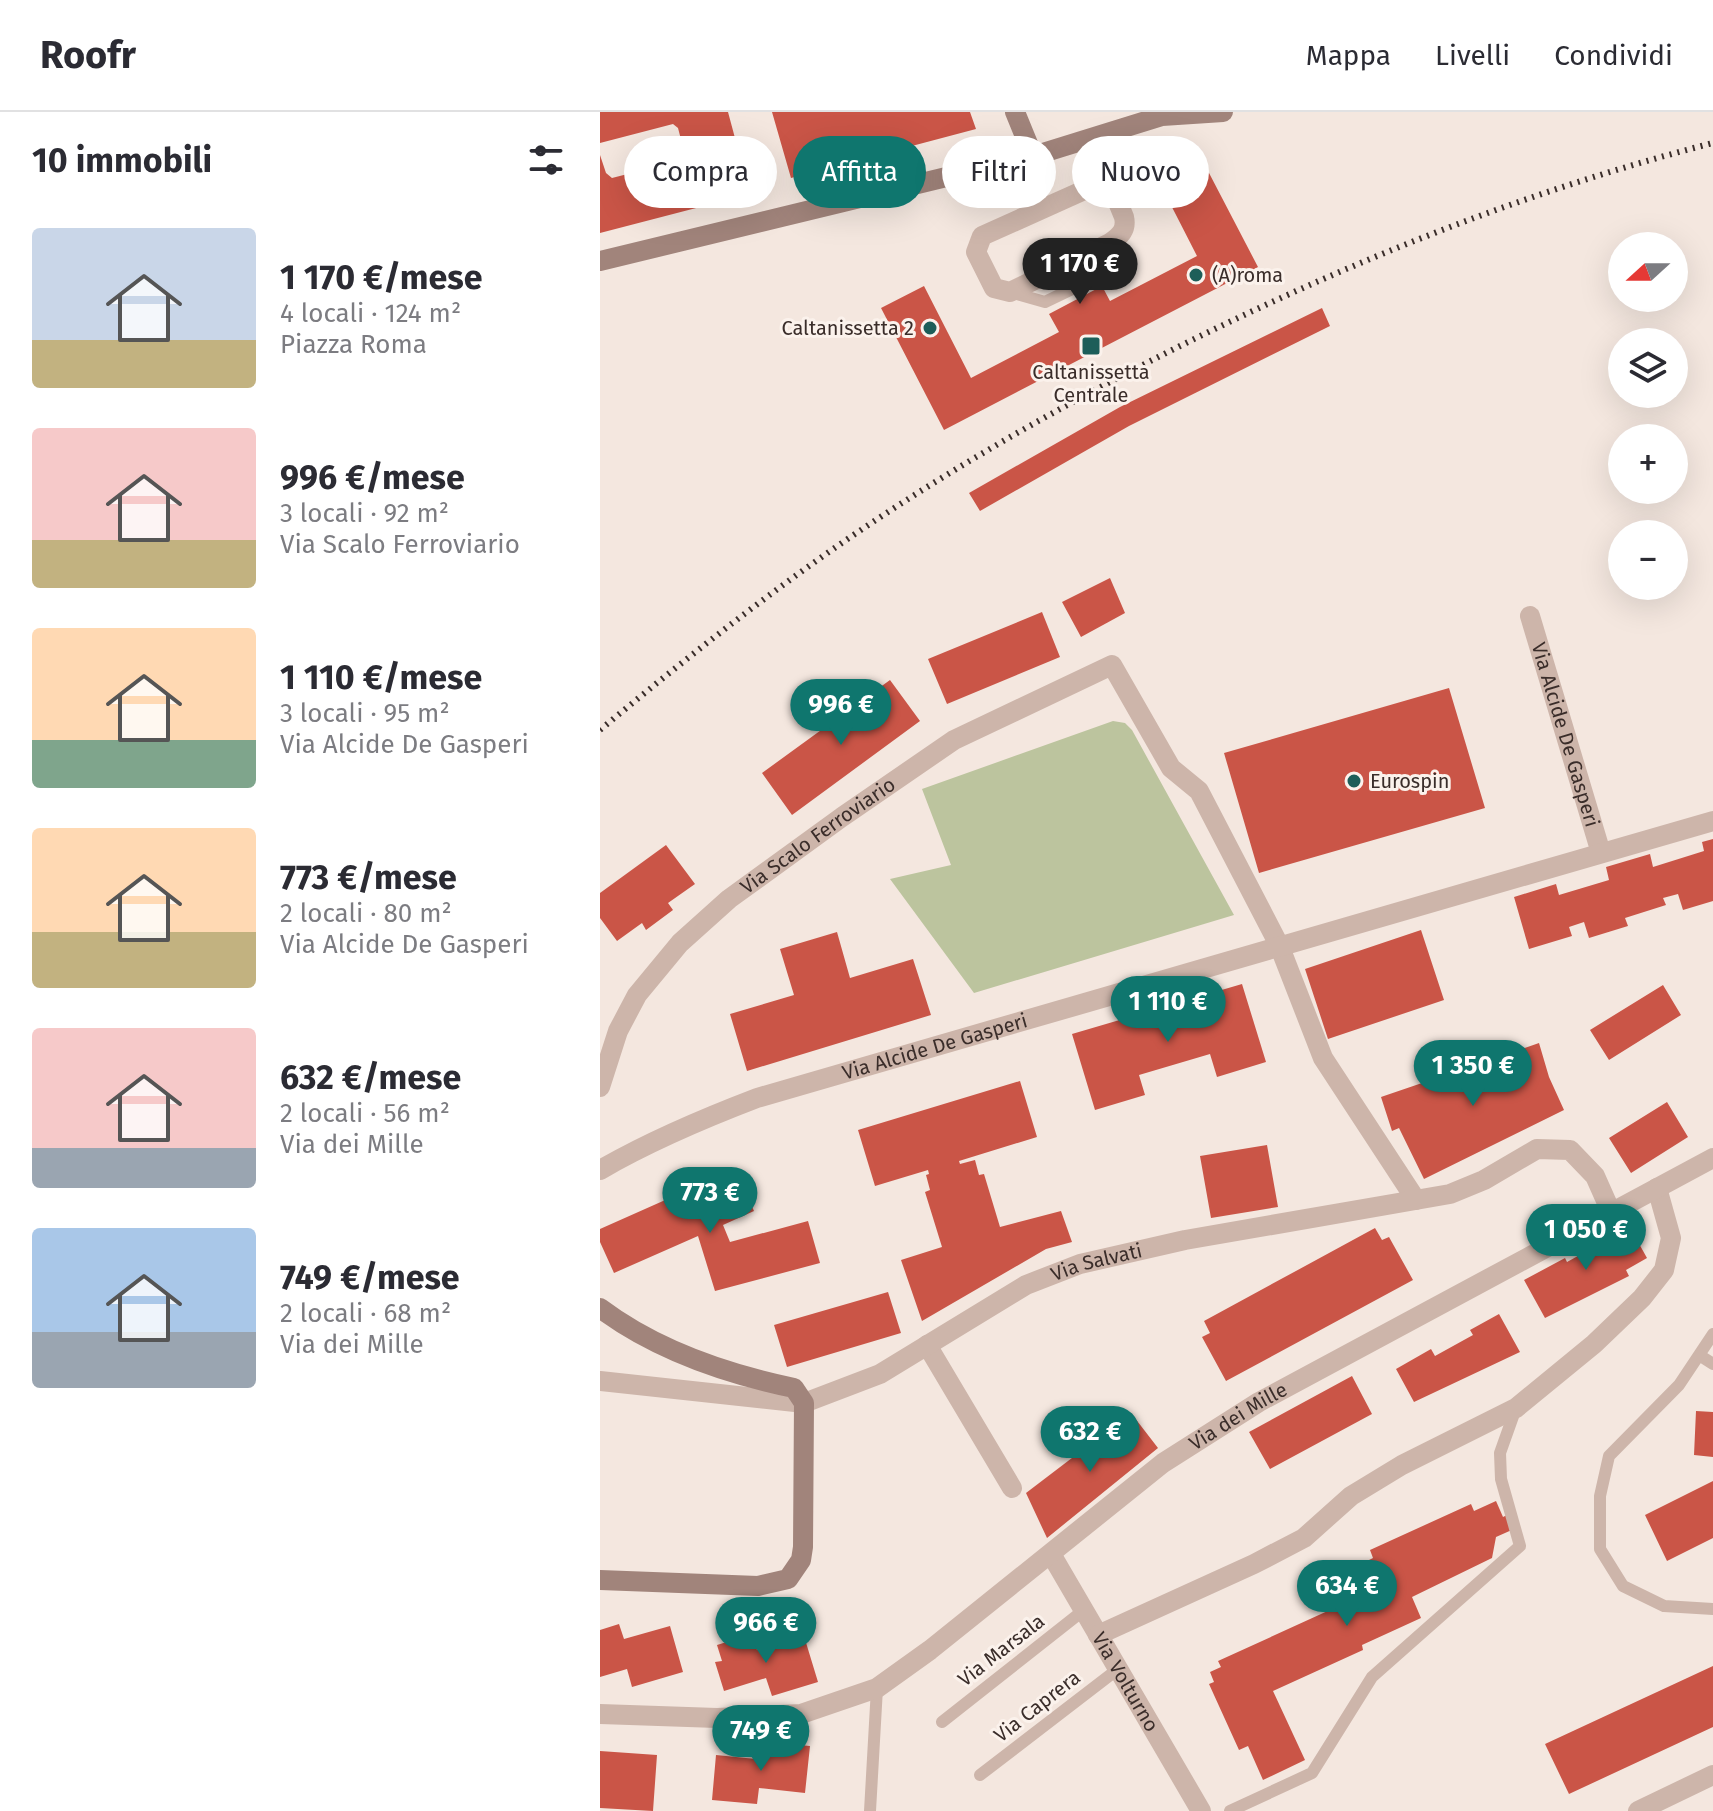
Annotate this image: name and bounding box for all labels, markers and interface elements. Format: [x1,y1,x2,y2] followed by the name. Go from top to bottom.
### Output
[40,32,136,78] text: Roofr
[1306,39,1391,72] text: Mappa
[1435,39,1510,72] text: Livelli
[1554,39,1673,72] text: Condividi
[624,136,777,208] chip: Compra
[793,136,926,208] chip: Affitta
[942,136,1056,208] chip: Filtri
[1072,136,1209,208] chip: Nuovo
[524,138,568,182] icon: filters
[32,140,212,181] text: 10 immobili
[1608,232,1688,312] north arrow
[1608,232,1688,600] map controls
[1006,238,1154,306] pin: 1 170 €
[1041,248,1119,279] text: 1 170 €
[280,257,483,298] text: 1 170 €/mese
[96,260,192,356] icon: home
[1212,263,1283,287] place label: (A)roma
[1187,266,1205,284] marker: (A)roma
[280,298,461,329] text: 4 locali · 124 m²
[781,316,914,340] place label: Caltanissetta 2
[921,319,939,337] marker: Caltanissetta 2
[1608,328,1688,408] button: layers
[280,329,427,360] text: Piazza Roma
[1080,335,1102,357] marker: Caltanissetta Centrale
[1032,360,1150,407] place label: Caltanissetta Centrale
[1608,424,1688,504] button: +
[280,457,465,498] text: 996 €/mese
[96,460,192,556] icon: home
[280,498,449,529] text: 3 locali · 92 m²
[1608,520,1688,600] button: −
[280,529,520,560] text: Via Scalo Ferroviario
[1527,640,1605,830] street label: Via Alcide De Gasperi
[280,657,482,698] text: 1 110 €/mese
[96,660,192,756] icon: home
[785,679,897,747] pin: 996 €
[808,689,874,720] text: 996 €
[280,698,450,729] text: 3 locali · 95 m²
[280,729,529,760] text: Via Alcide De Gasperi
[1370,769,1449,793] place label: Eurospin
[736,772,900,899] street label: Via Scalo Ferroviario
[1345,772,1363,790] marker: Eurospin
[280,857,457,898] text: 773 €/mese
[96,860,192,956] icon: home
[280,898,452,929] text: 2 locali · 80 m²
[280,929,529,960] text: Via Alcide De Gasperi
[1094,976,1242,1044] pin: 1 110 €
[1129,986,1207,1017] text: 1 110 €
[839,1008,1030,1085] street label: Via Alcide De Gasperi
[1399,1040,1547,1108] pin: 1 350 €
[1432,1050,1514,1081] text: 1 350 €
[280,1057,461,1098] text: 632 €/mese
[96,1060,192,1156] icon: home
[280,1098,450,1129] text: 2 locali · 56 m²
[280,1129,424,1160] text: Via dei Mille
[654,1167,766,1235] pin: 773 €
[680,1177,740,1208] text: 773 €
[1512,1204,1660,1272] pin: 1 050 €
[1544,1214,1628,1245] text: 1 050 €
[1047,1238,1144,1286] street label: Via Salvati
[280,1257,460,1298] text: 749 €/mese
[96,1260,192,1356] icon: home
[280,1298,451,1329] text: 2 locali · 68 m²
[280,1329,424,1360] text: Via dei Mille
[1185,1377,1291,1455] street label: Via dei Mille
[1034,1406,1146,1474] pin: 632 €
[1059,1416,1121,1447] text: 632 €
[1291,1560,1403,1628] pin: 634 €
[1315,1570,1379,1601] text: 634 €
[710,1597,822,1665] pin: 966 €
[733,1607,799,1638] text: 966 €
[953,1609,1049,1691] street label: Via Marsala
[1087,1628,1164,1736] street label: Via Volturno
[989,1665,1085,1747] street label: Via Caprera
[705,1705,817,1773] pin: 749 €
[730,1715,792,1746] text: 749 €

